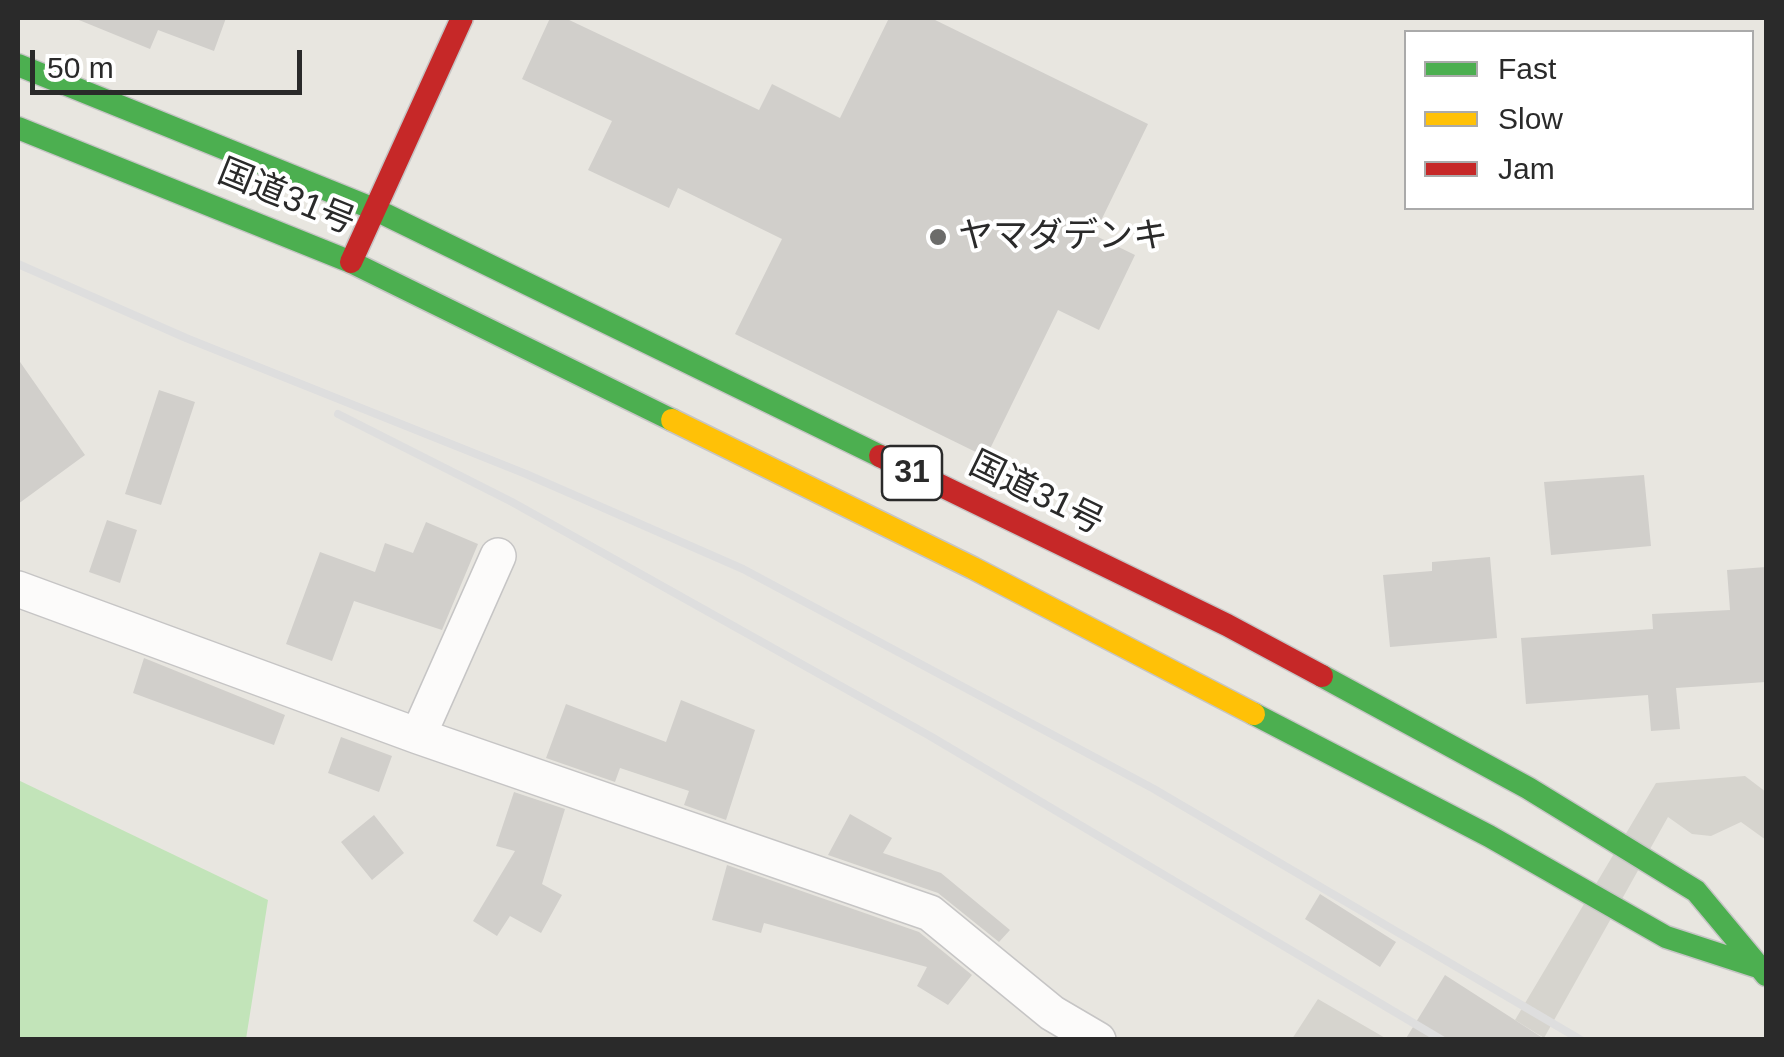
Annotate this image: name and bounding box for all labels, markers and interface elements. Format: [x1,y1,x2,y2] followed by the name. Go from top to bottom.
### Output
[35,30,308,92] scale bar
[1404,30,1754,210] legend
[47,51,114,84] text: 50 m
[1498,52,1556,85] text: Fast
[1498,102,1563,135] text: Slow
[211,152,361,244] street label: 国道31号
[1498,152,1555,185] text: Jam
[958,216,1168,258] place label: ヤマダデンキ
[927,226,949,248] marker: ヤマダデンキ
[962,444,1110,544] street label: 国道31号
[882,446,942,500] road number: 31

